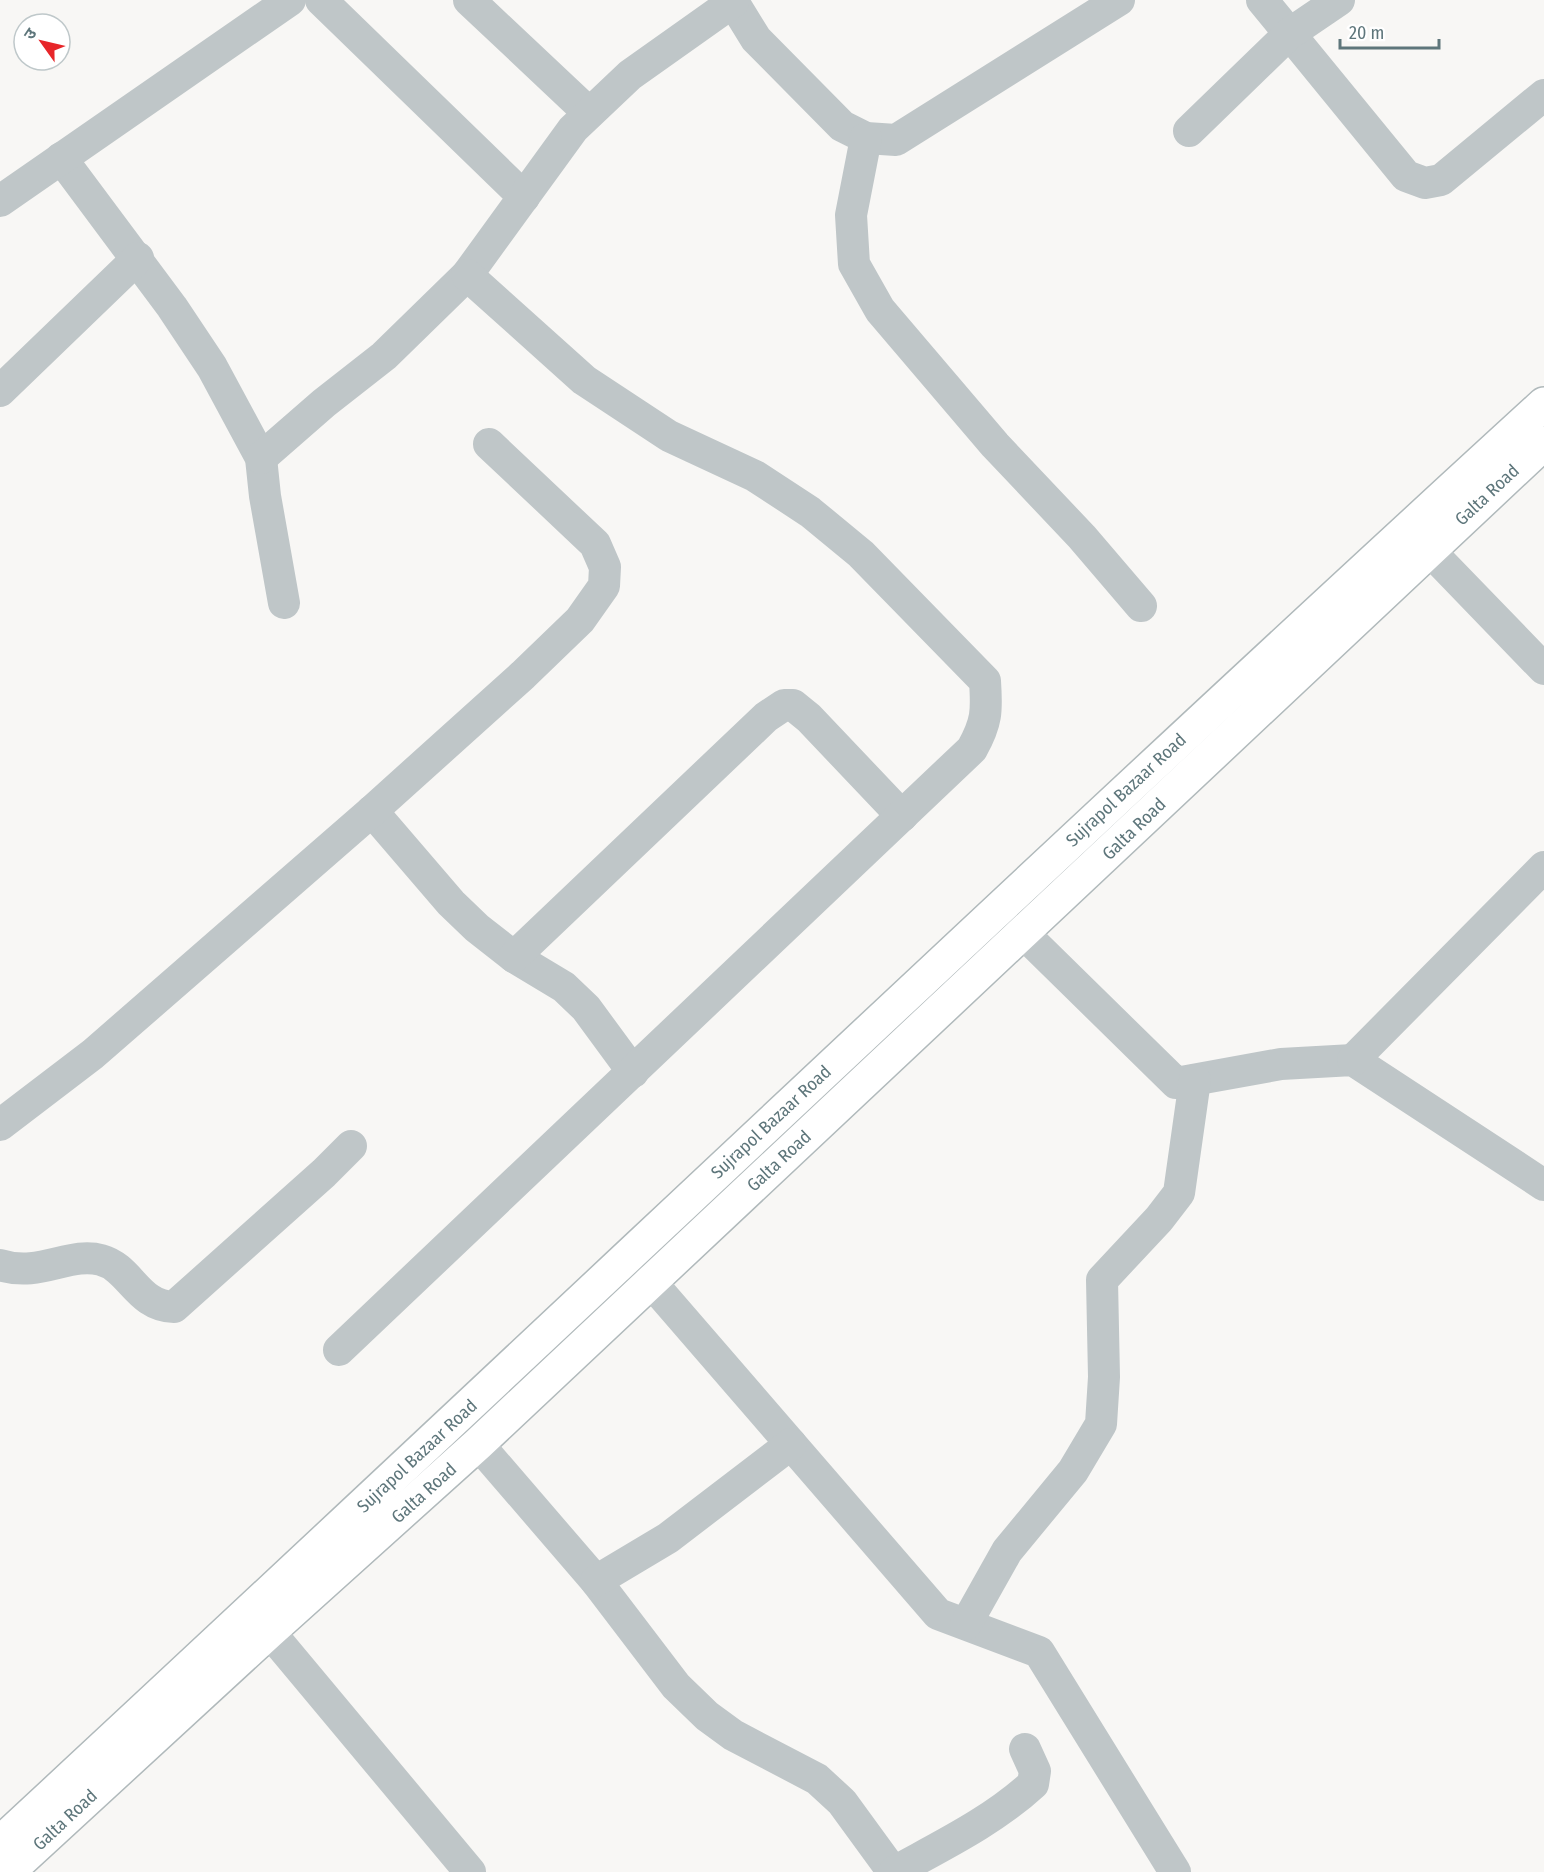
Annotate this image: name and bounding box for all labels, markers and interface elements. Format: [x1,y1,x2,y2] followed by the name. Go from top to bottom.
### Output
[12,12,72,72] north arrow
[1340,12,1439,50] scale bar
[1349,22,1384,44] text: 20 m
[19,24,41,43] text: उ
[1450,460,1524,530] street label: Galta Road
[1061,729,1191,851] street label: Sujrapol Bazaar Road
[1098,793,1170,865] street label: Galta Road
[706,1061,836,1183] street label: Sujrapol Bazaar Road
[742,1126,816,1196] street label: Galta Road
[352,1395,482,1517] street label: Sujrapol Bazaar Road
[387,1458,461,1528] street label: Galta Road
[28,1785,102,1855] street label: Galta Road

